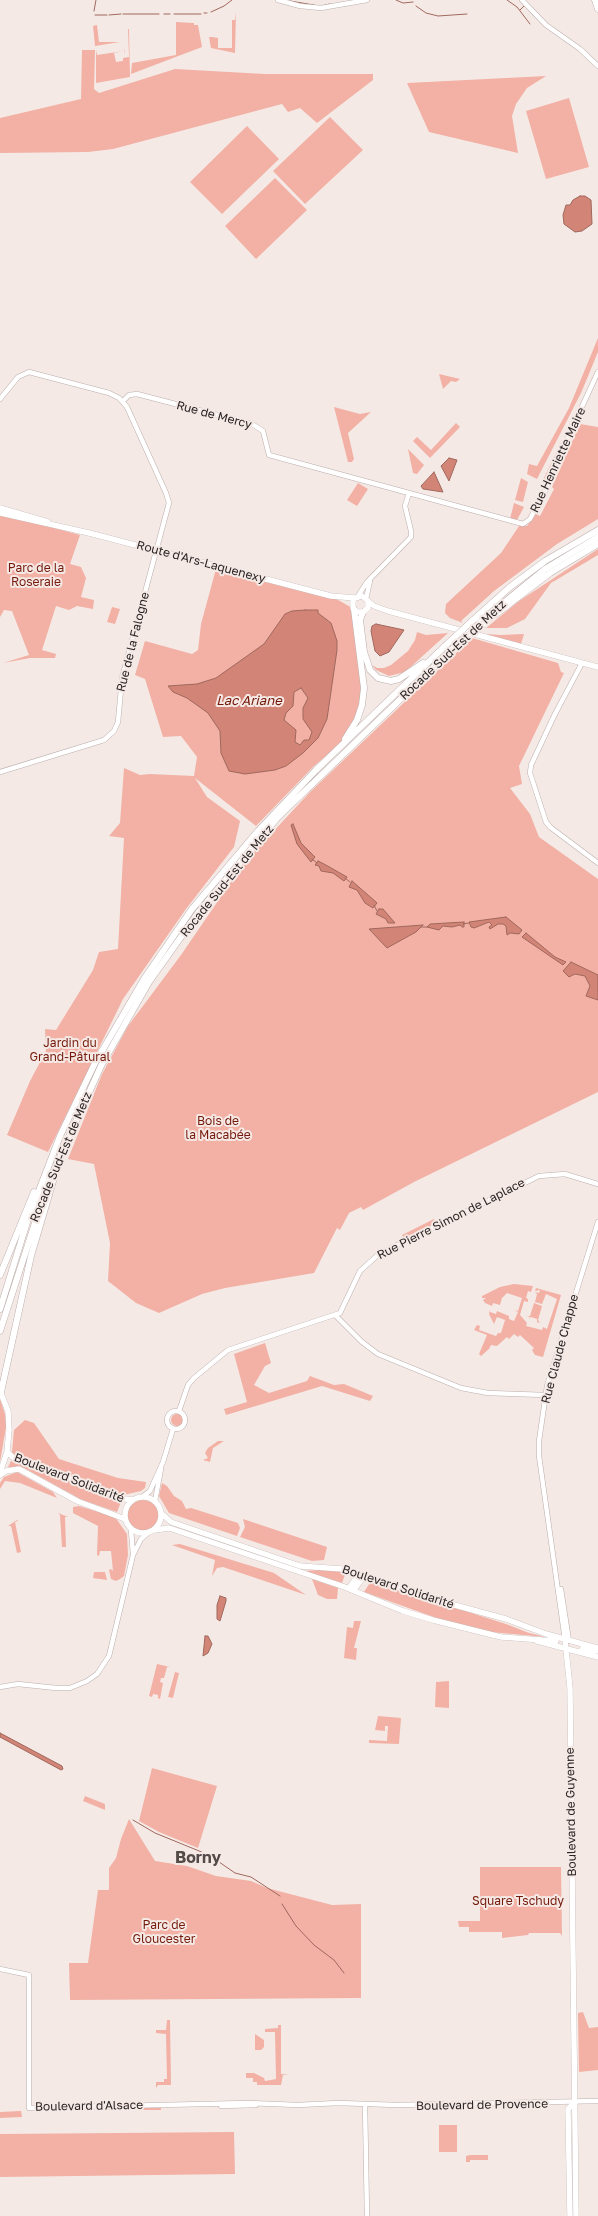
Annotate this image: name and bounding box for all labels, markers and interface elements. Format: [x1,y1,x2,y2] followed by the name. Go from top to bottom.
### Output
[175,398,253,432] street label: Rue de Mercy
[527,405,589,515] street label: Rue Henriette Maire
[135,538,267,586] street label: Route d'Ars-Laquenexy
[8,561,64,589] park label: Parc de la Roseraie
[114,591,152,693] street label: Rue de la Falogne
[397,597,509,703] street label: Rocade Sud-Est de Metz
[216,693,282,709] water label: Lac Ariane
[177,822,277,940] street label: Rocade Sud-Est de Metz
[30,1036,110,1064] park label: Jardin du Grand-Pâtural
[27,1090,95,1224] street label: Rocade Sud-Est de Metz
[185,1114,251,1142] park label: Bois de la Macabée
[375,1175,527,1263] street label: Rue Pierre Simon de Laplace
[538,1293,582,1405] street label: Rue Claude Chappe
[12,1450,126,1506] street label: Boulevard Solidarité
[340,1562,456,1612] street label: Boulevard Solidarité
[563,1747,579,1877] street label: Boulevard de Guyenne
[175,1848,221,1868] district label: Borny
[472,1894,564,1908] park label: Square Tschudy
[133,1918,195,1946] park label: Parc de Gloucester
[416,2097,548,2113] street label: Boulevard de Provence
[35,2098,143,2114] street label: Boulevard d'Alsace

